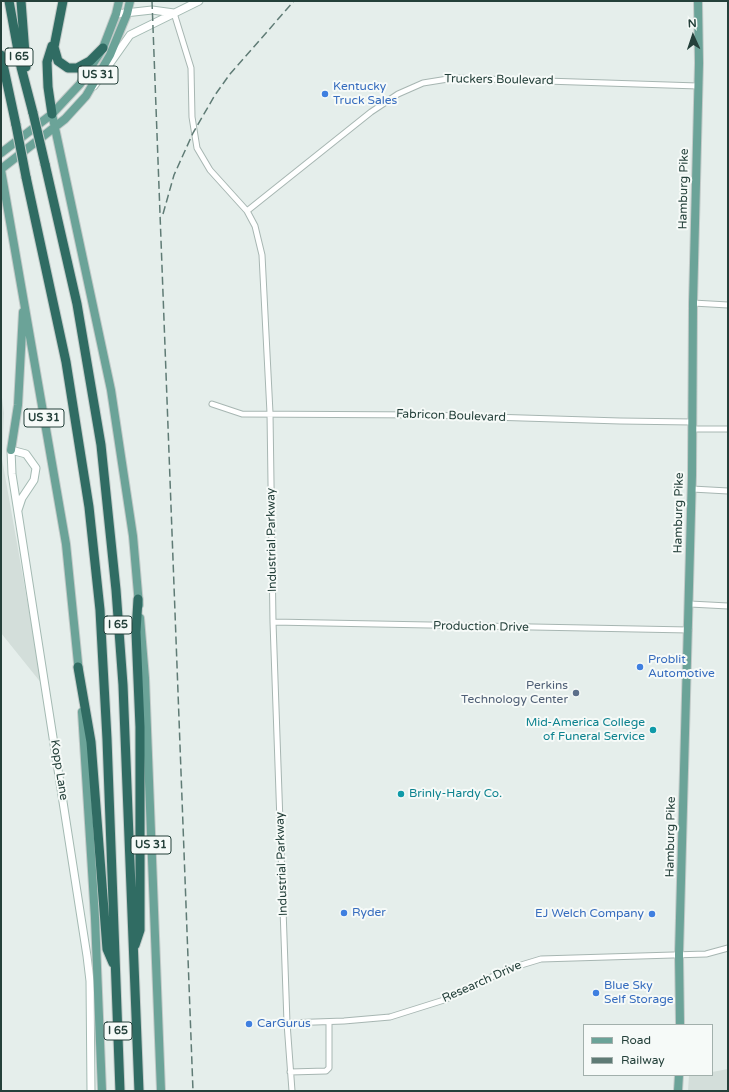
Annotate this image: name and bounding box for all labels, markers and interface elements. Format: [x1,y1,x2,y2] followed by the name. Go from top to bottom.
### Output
[673,16,713,56] north arrow
[688,17,697,30] text: N
[5,48,33,66] road number: I 65
[78,66,118,84] road number: US 31
[444,72,554,88] street label: Truckers Boulevard
[333,80,397,108] place label: Kentucky Truck Sales
[320,89,330,99] marker: Kentucky Truck Sales
[676,148,692,230] street label: Hamburg Pike
[396,407,506,425] street label: Fabricon Boulevard
[24,409,64,427] road number: US 31
[671,472,687,554] street label: Hamburg Pike
[264,488,280,592] street label: Industrial Parkway
[104,616,132,634] road number: I 65
[433,619,529,635] street label: Production Drive
[648,653,715,681] place label: Problit Automotive
[635,662,645,672] marker: Problit Automotive
[461,679,568,707] place label: Perkins Technology Center
[571,688,581,698] marker: Perkins Technology Center
[526,716,645,744] place label: Mid-America College of Funeral Service
[648,725,658,735] marker: Mid-America College of Funeral Service
[47,739,71,801] street label: Kopp Lane
[409,787,502,801] place label: Brinly-Hardy Co.
[396,789,406,799] marker: Brinly-Hardy Co.
[663,796,679,878] street label: Hamburg Pike
[273,812,291,916] street label: Industrial Parkway
[131,836,171,854] road number: US 31
[352,906,386,920] place label: Ryder
[535,907,644,921] place label: EJ Welch Company
[339,908,349,918] marker: Ryder
[647,909,657,919] marker: EJ Welch Company
[440,958,524,1006] street label: Research Drive
[604,979,674,1007] place label: Blue Sky Self Storage
[591,988,601,998] marker: Blue Sky Self Storage
[257,1017,311,1031] place label: CarGurus
[244,1019,254,1029] marker: CarGurus
[104,1022,132,1040] road number: I 65
[583,1024,713,1076] legend
[621,1033,651,1047] text: Road
[621,1053,665,1067] text: Railway

